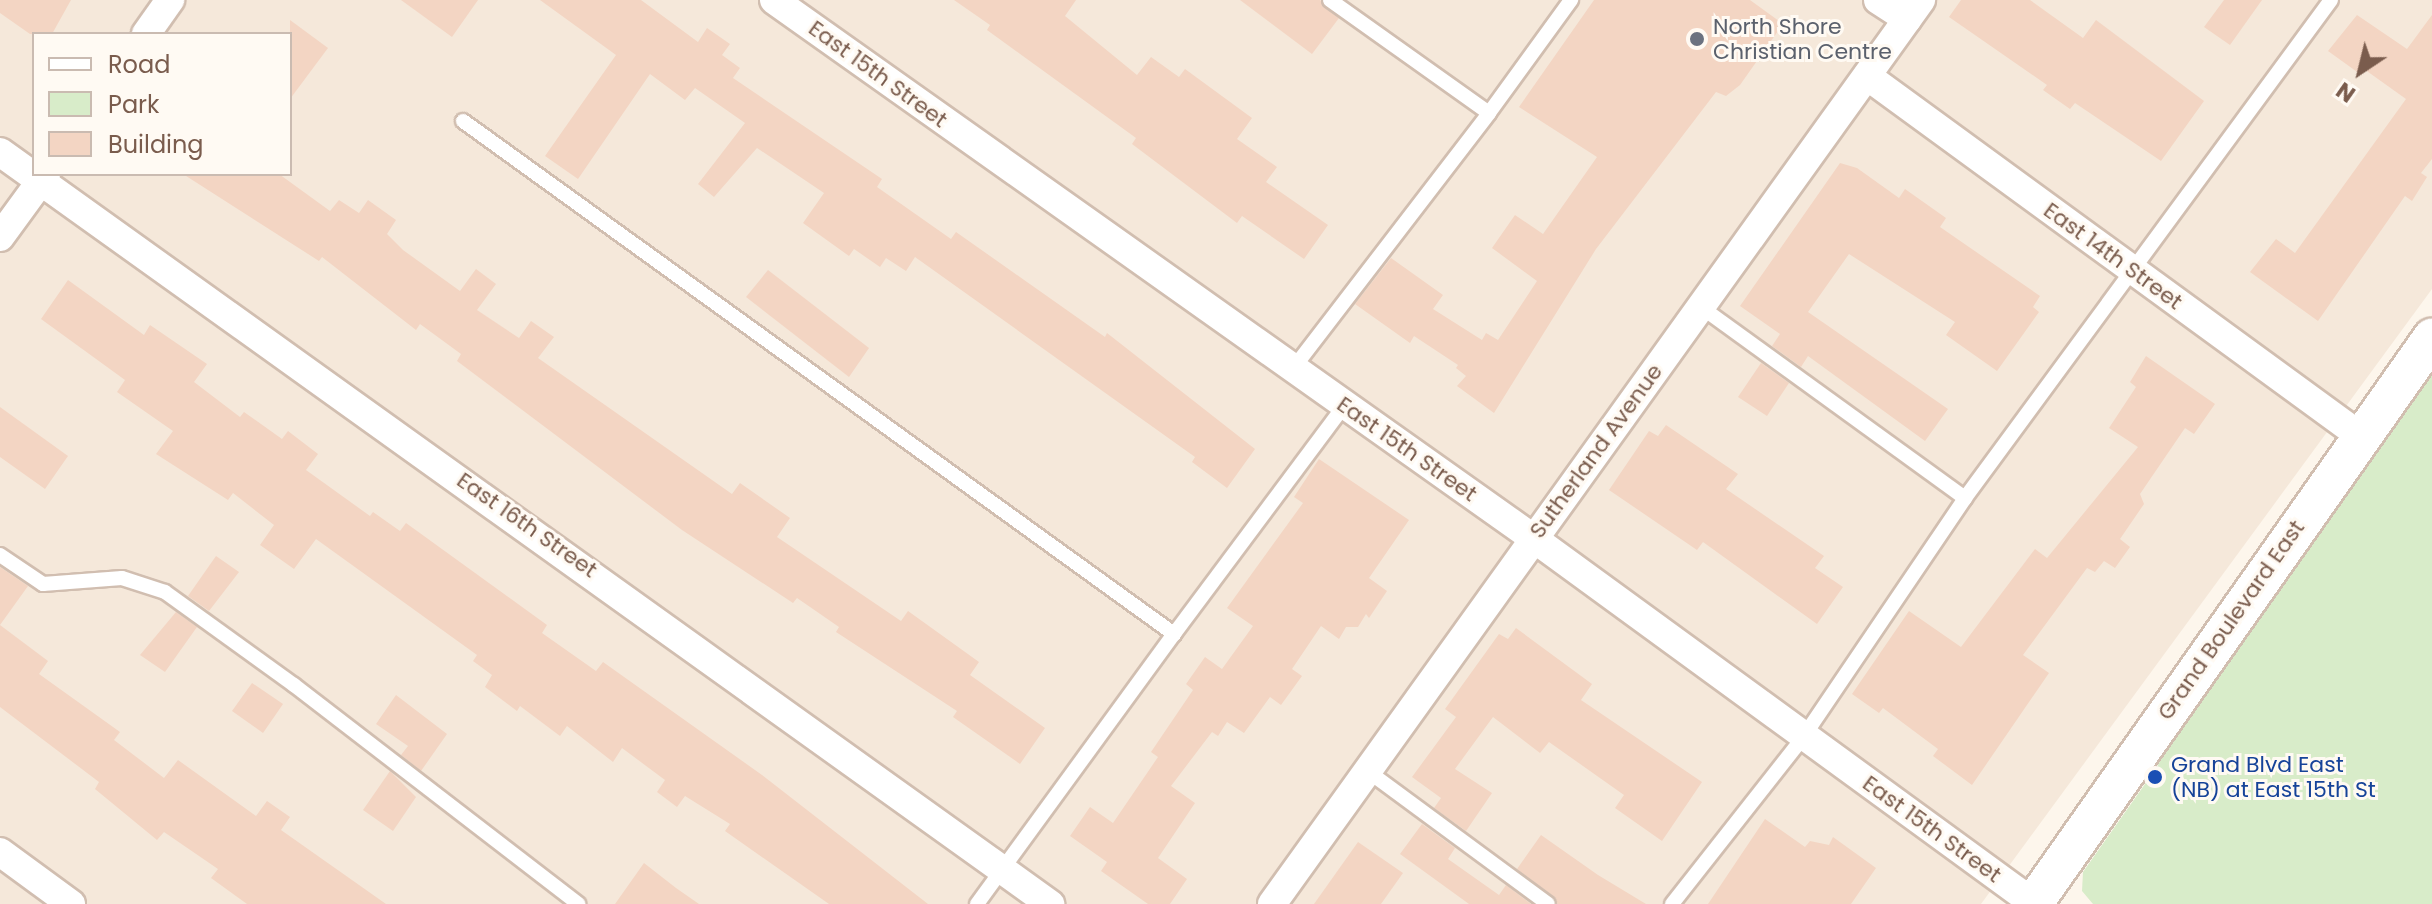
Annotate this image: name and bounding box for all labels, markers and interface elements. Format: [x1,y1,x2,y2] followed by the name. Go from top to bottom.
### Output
[1713,13,1892,64] place label: North Shore Christian Centre
[804,15,952,133] street label: East 15th Street
[1688,30,1706,48] marker: North Shore Christian Centre
[32,32,292,176] legend
[2320,32,2400,112] north arrow
[108,48,170,81] text: Road
[2330,75,2362,110] text: N
[108,88,159,121] text: Park
[108,128,204,161] text: Building
[2039,197,2187,315] street label: East 14th Street
[1524,359,1668,543] street label: Sutherland Avenue
[1332,391,1482,507] street label: East 15th Street
[452,467,602,583] street label: East 16th Street
[2152,515,2310,725] street label: Grand Boulevard East
[2171,751,2376,802] place label: Grand Blvd East (NB) at East 15th St
[2146,768,2164,786] marker: Grand Blvd East (NB) at East 15th St
[1858,770,2006,888] street label: East 15th Street

